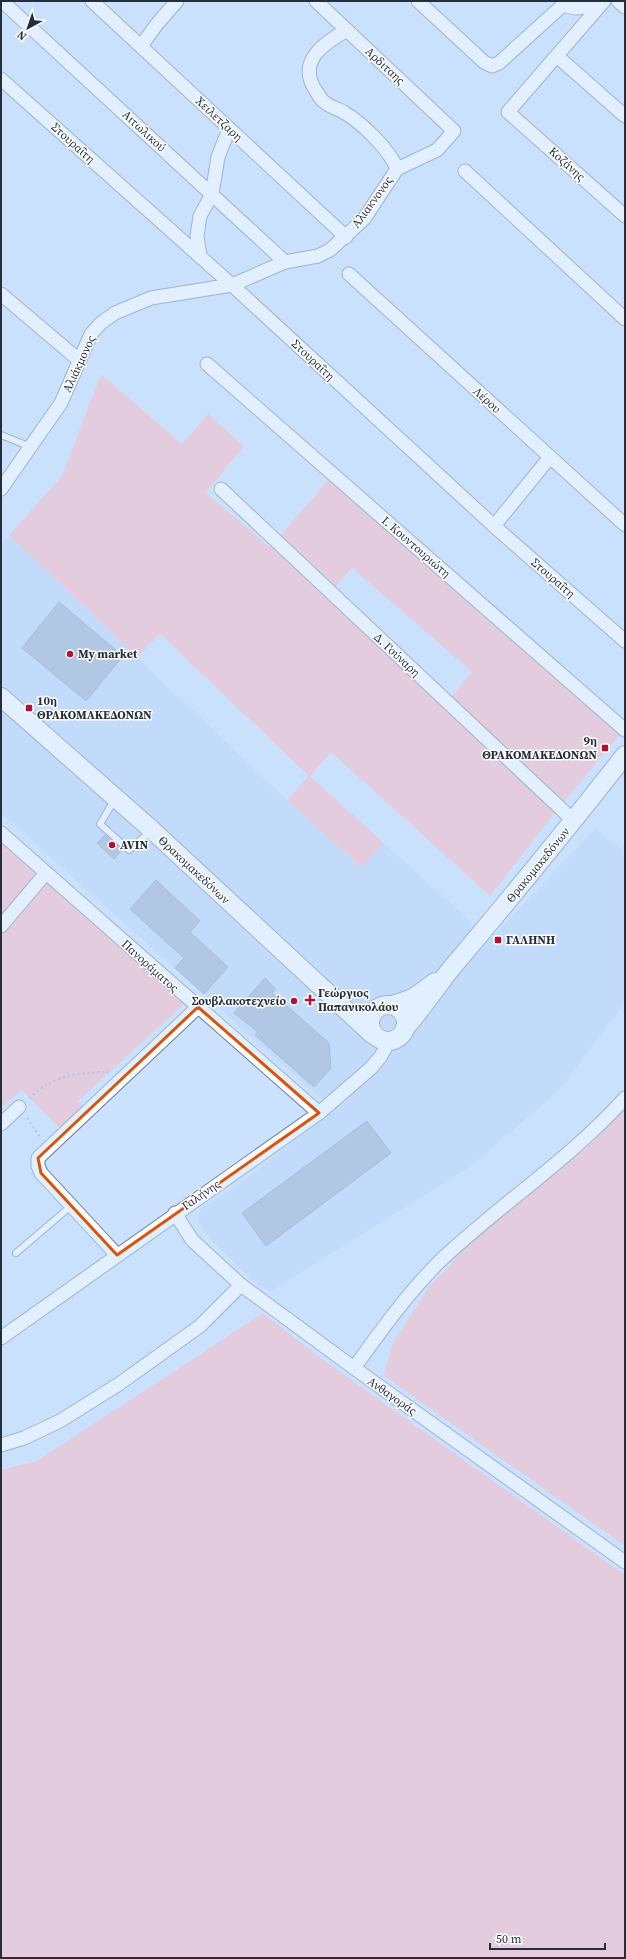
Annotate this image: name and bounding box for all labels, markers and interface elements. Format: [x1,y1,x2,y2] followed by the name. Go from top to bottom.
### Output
[8,8,48,48] north arrow
[14,27,30,44] text: N
[362,44,409,89] street label: Αρδιταης
[192,93,246,145] street label: Χειλετζαρη
[119,107,169,155] street label: Αιτωλικού
[48,119,98,167] street label: Στουραΐτη
[545,143,589,185] street label: Κοζάνης
[348,172,397,231] street label: Αλιακνονος
[59,332,99,395] street label: Αλιάκμονος
[288,336,338,384] street label: Στουραΐτη
[470,383,504,417] street label: Λέρου
[378,513,454,581] street label: Ι. Κουντουριώτη
[528,554,578,602] street label: Στουραΐτη
[370,630,424,680] street label: Δ. Γούναρη
[78,646,138,662] place label: My market
[65,649,75,659] marker: My market
[37,693,152,723] place label: 10η ΘΡΑΚΟΜΑΚΕΔΟΝΩΝ
[24,703,34,713] marker: 10η ΘΡΑΚΟΜΑΚΕΔΟΝΩΝ
[482,733,597,763] place label: 9η ΘΡΑΚΟΜΑΚΕΔΟΝΩΝ
[600,743,610,753] marker: 9η ΘΡΑΚΟΜΑΚΕΔΟΝΩΝ
[503,824,573,906] street label: Θρακομακεδόνων
[155,833,233,907] street label: Θρακομακεδόνων
[120,837,148,853] place label: AVIN
[107,840,117,850] marker: AVIN
[506,932,555,948] place label: ΓΑΛΗΝΗ
[493,935,503,945] marker: ΓΑΛΗΝΗ
[118,936,182,996] street label: Πανοράματος
[318,985,399,1015] place label: Γεώργιος Παπανικολάου
[192,993,286,1009] place label: Σουβλακοτεχνείο
[305,995,315,1005] marker: Γεώργιος Παπανικολάου
[289,996,299,1006] marker: Σουβλακοτεχνείο
[179,1176,224,1214] street label: Γαλήνης
[364,1373,420,1419] street label: Ανθαγοράς
[490,1925,605,1951] scale bar
[496,1931,522,1947] text: 50 m

